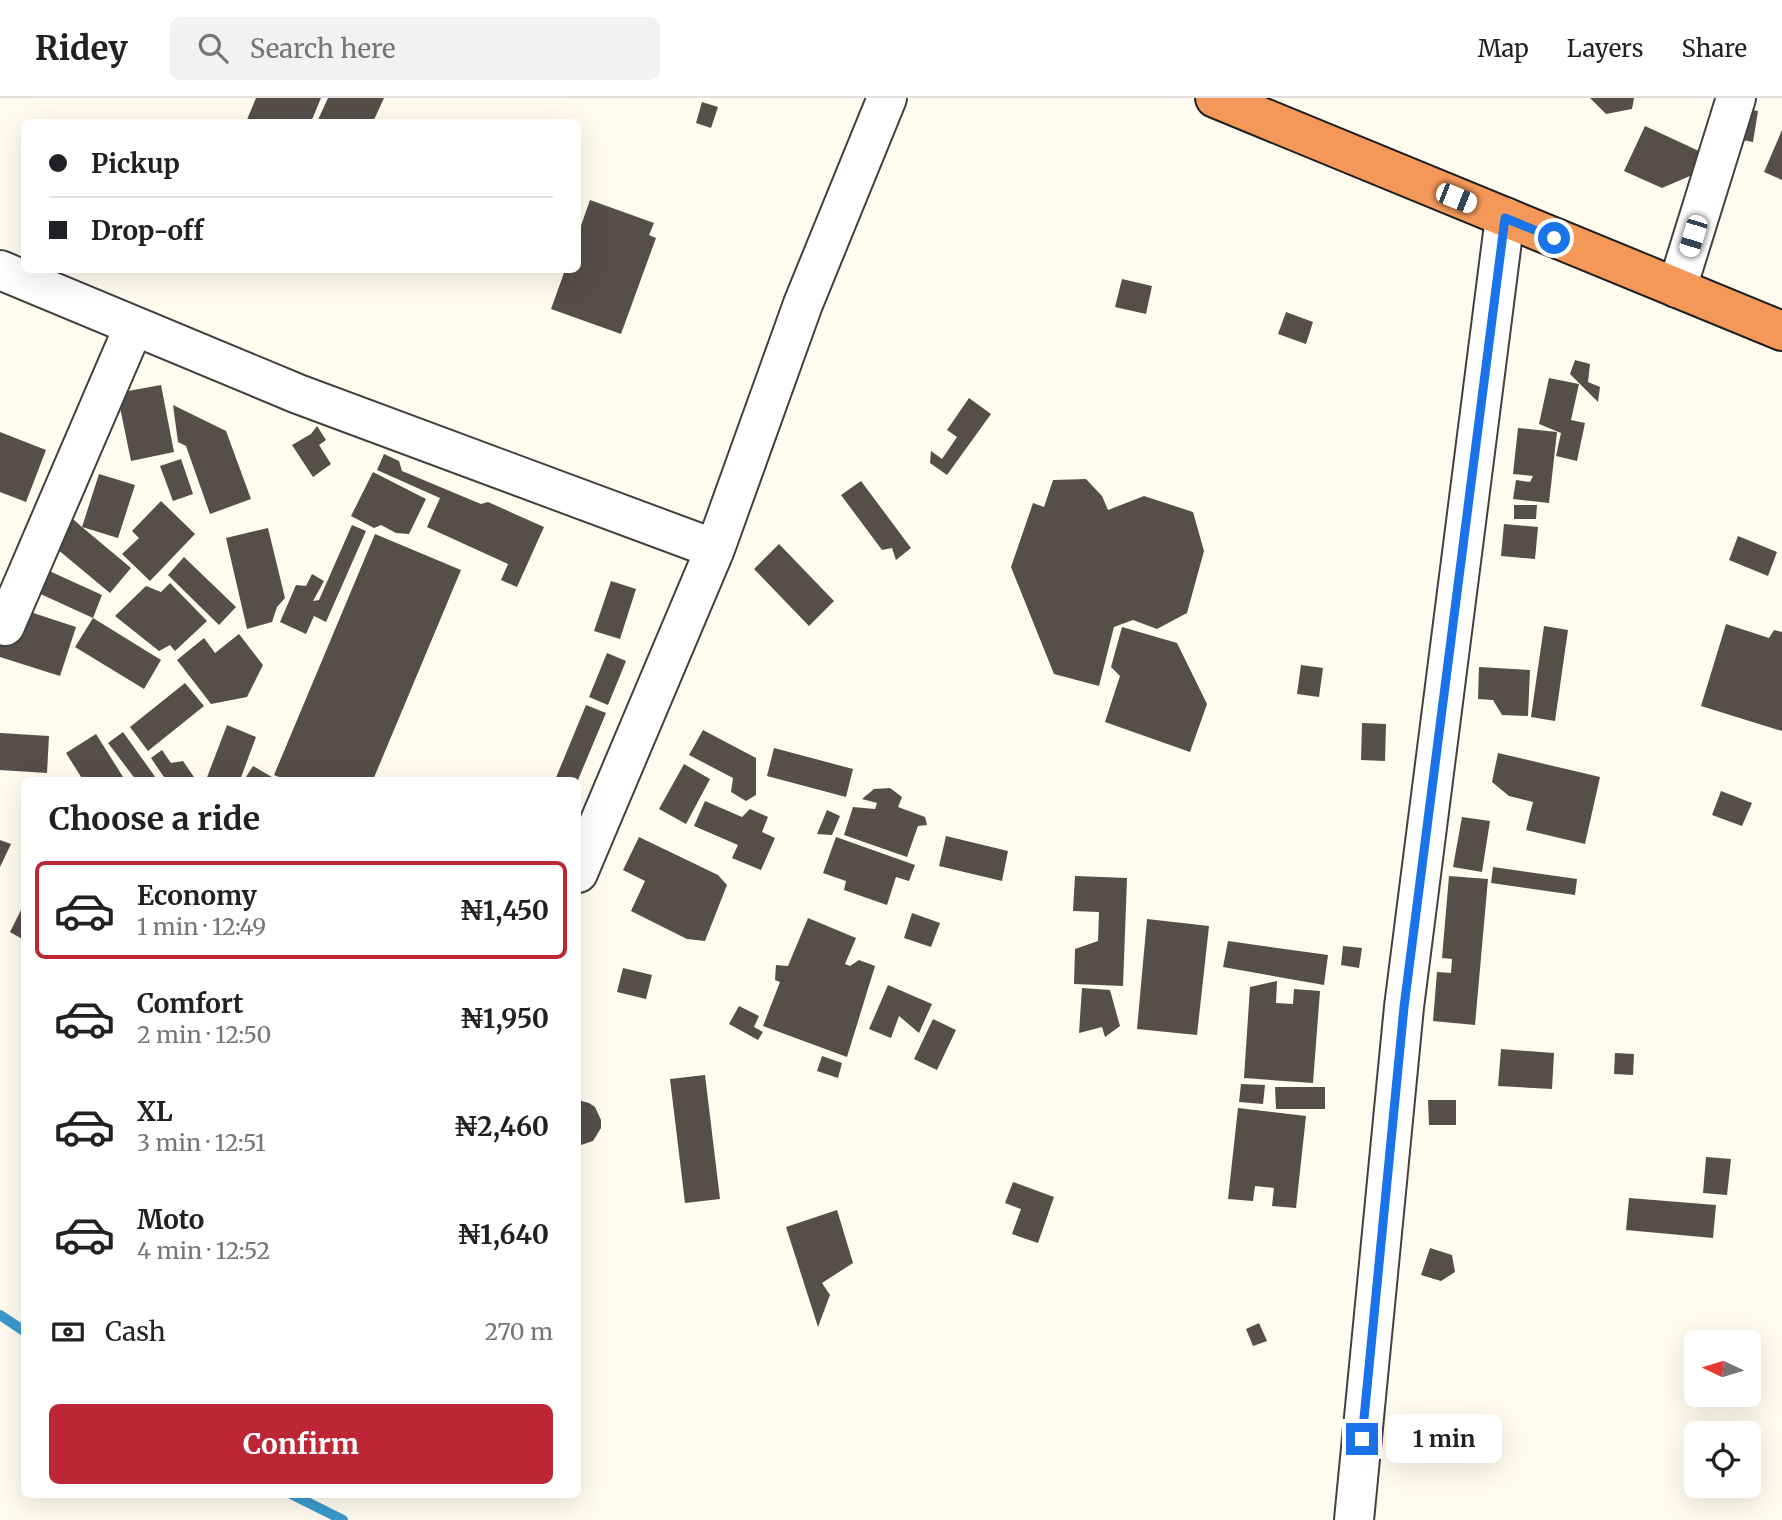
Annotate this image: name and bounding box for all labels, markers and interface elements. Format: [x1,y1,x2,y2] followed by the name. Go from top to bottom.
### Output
[170,17,660,80] search box
[35,28,128,69] text: Ridey
[194,29,232,67] icon: search
[250,32,396,65] text: Search here
[1478,33,1529,64] text: Map
[1567,33,1643,64] text: Layers
[1681,33,1747,64] text: Share
[91,147,180,180] text: Pickup
[1433,180,1480,216] car
[1677,213,1710,259] car
[91,214,204,247] text: Drop-off
[1538,222,1570,254] route start
[49,799,260,839] text: Choose a ride
[53,879,116,942] icon: car
[137,879,257,912] text: Economy
[459,894,549,927] text: ₦1,450
[137,912,266,941] text: 1 min · 12:49
[53,987,116,1050] icon: car
[137,987,243,1020] text: Comfort
[459,1002,549,1035] text: ₦1,950
[137,1020,271,1049] text: 2 min · 12:50
[53,1095,116,1158] icon: car
[137,1095,173,1128] text: XL
[453,1110,549,1143] text: ₦2,460
[137,1128,266,1157] text: 3 min · 12:51
[53,1203,116,1266] icon: car
[137,1203,204,1236] text: Moto
[457,1218,549,1251] text: ₦1,640
[137,1236,270,1265] text: 4 min · 12:52
[49,1313,87,1351] icon: cash
[105,1315,166,1348] text: Cash
[485,1317,553,1346] text: 270 m
[1684,1330,1760,1407] north arrow
[1684,1330,1761,1498] map controls
[49,1404,553,1484] button: Confirm
[1386,1414,1502,1464] callout: 1 min
[1684,1421,1761,1498] button: locate
[1346,1423,1378,1455] route end
[1413,1424,1475,1453] text: 1 min

